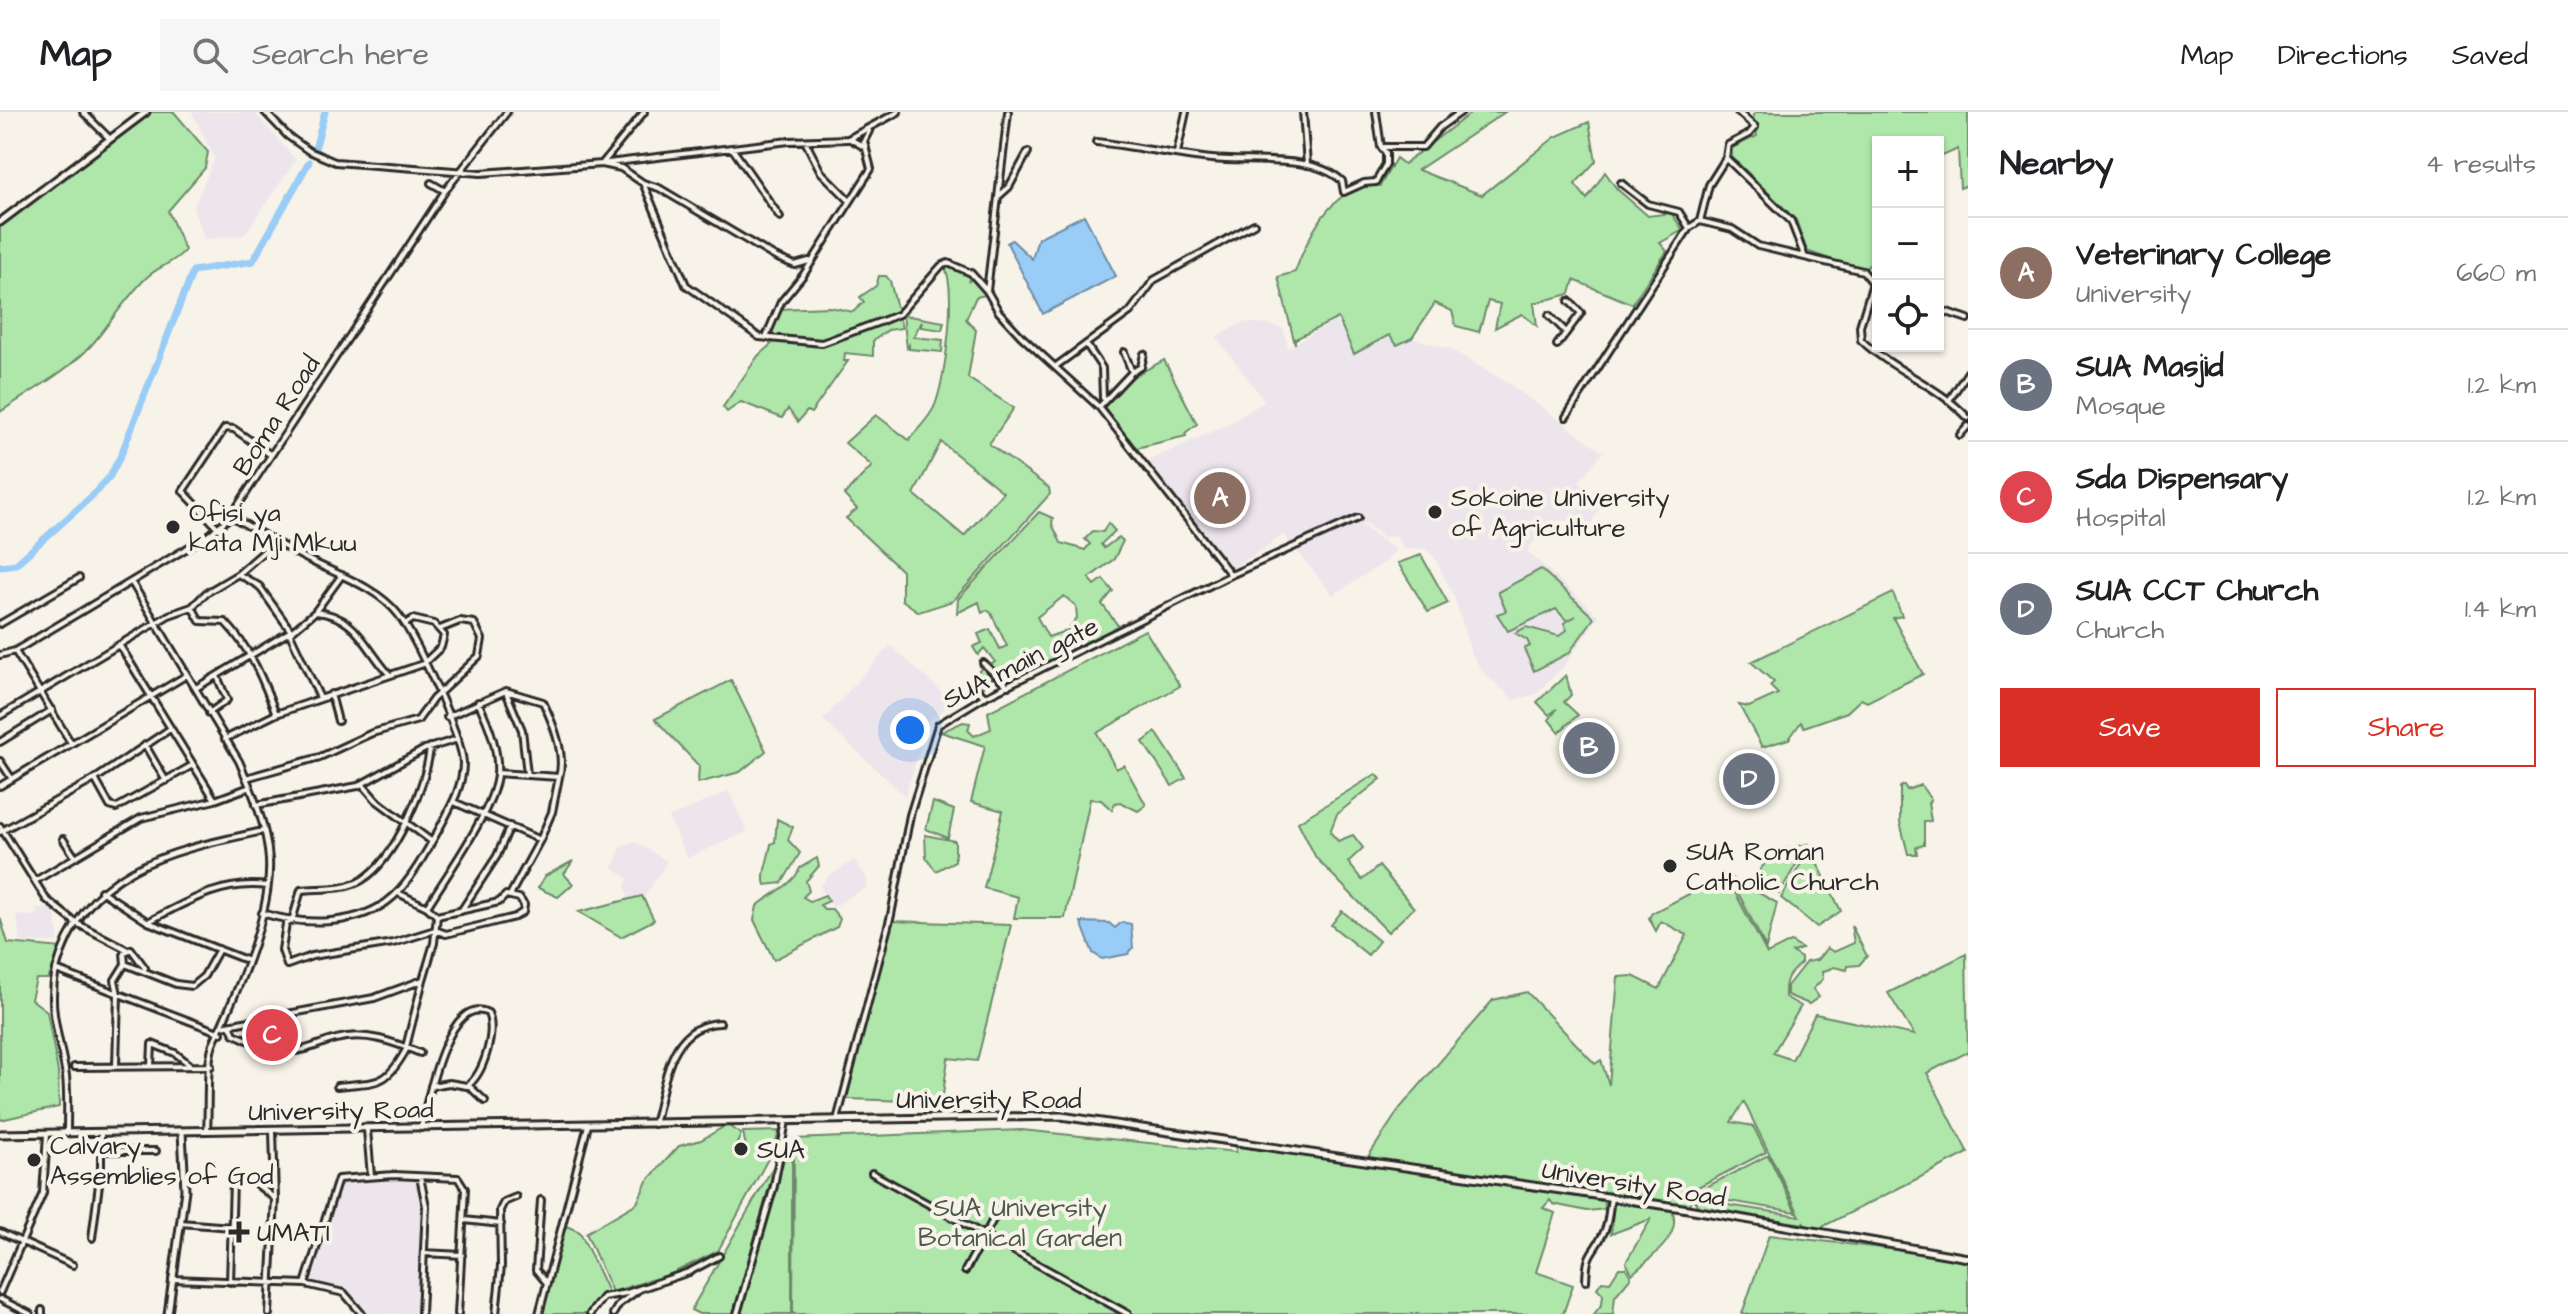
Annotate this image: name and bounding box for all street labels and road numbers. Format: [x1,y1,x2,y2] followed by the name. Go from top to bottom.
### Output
[225,348,329,483] street label: Boma Road
[936,608,1105,719] street label: SUA main gate
[896,1082,1082,1120] street label: University Road
[248,1091,434,1133] street label: University Road
[1539,1152,1728,1218] street label: University Road

